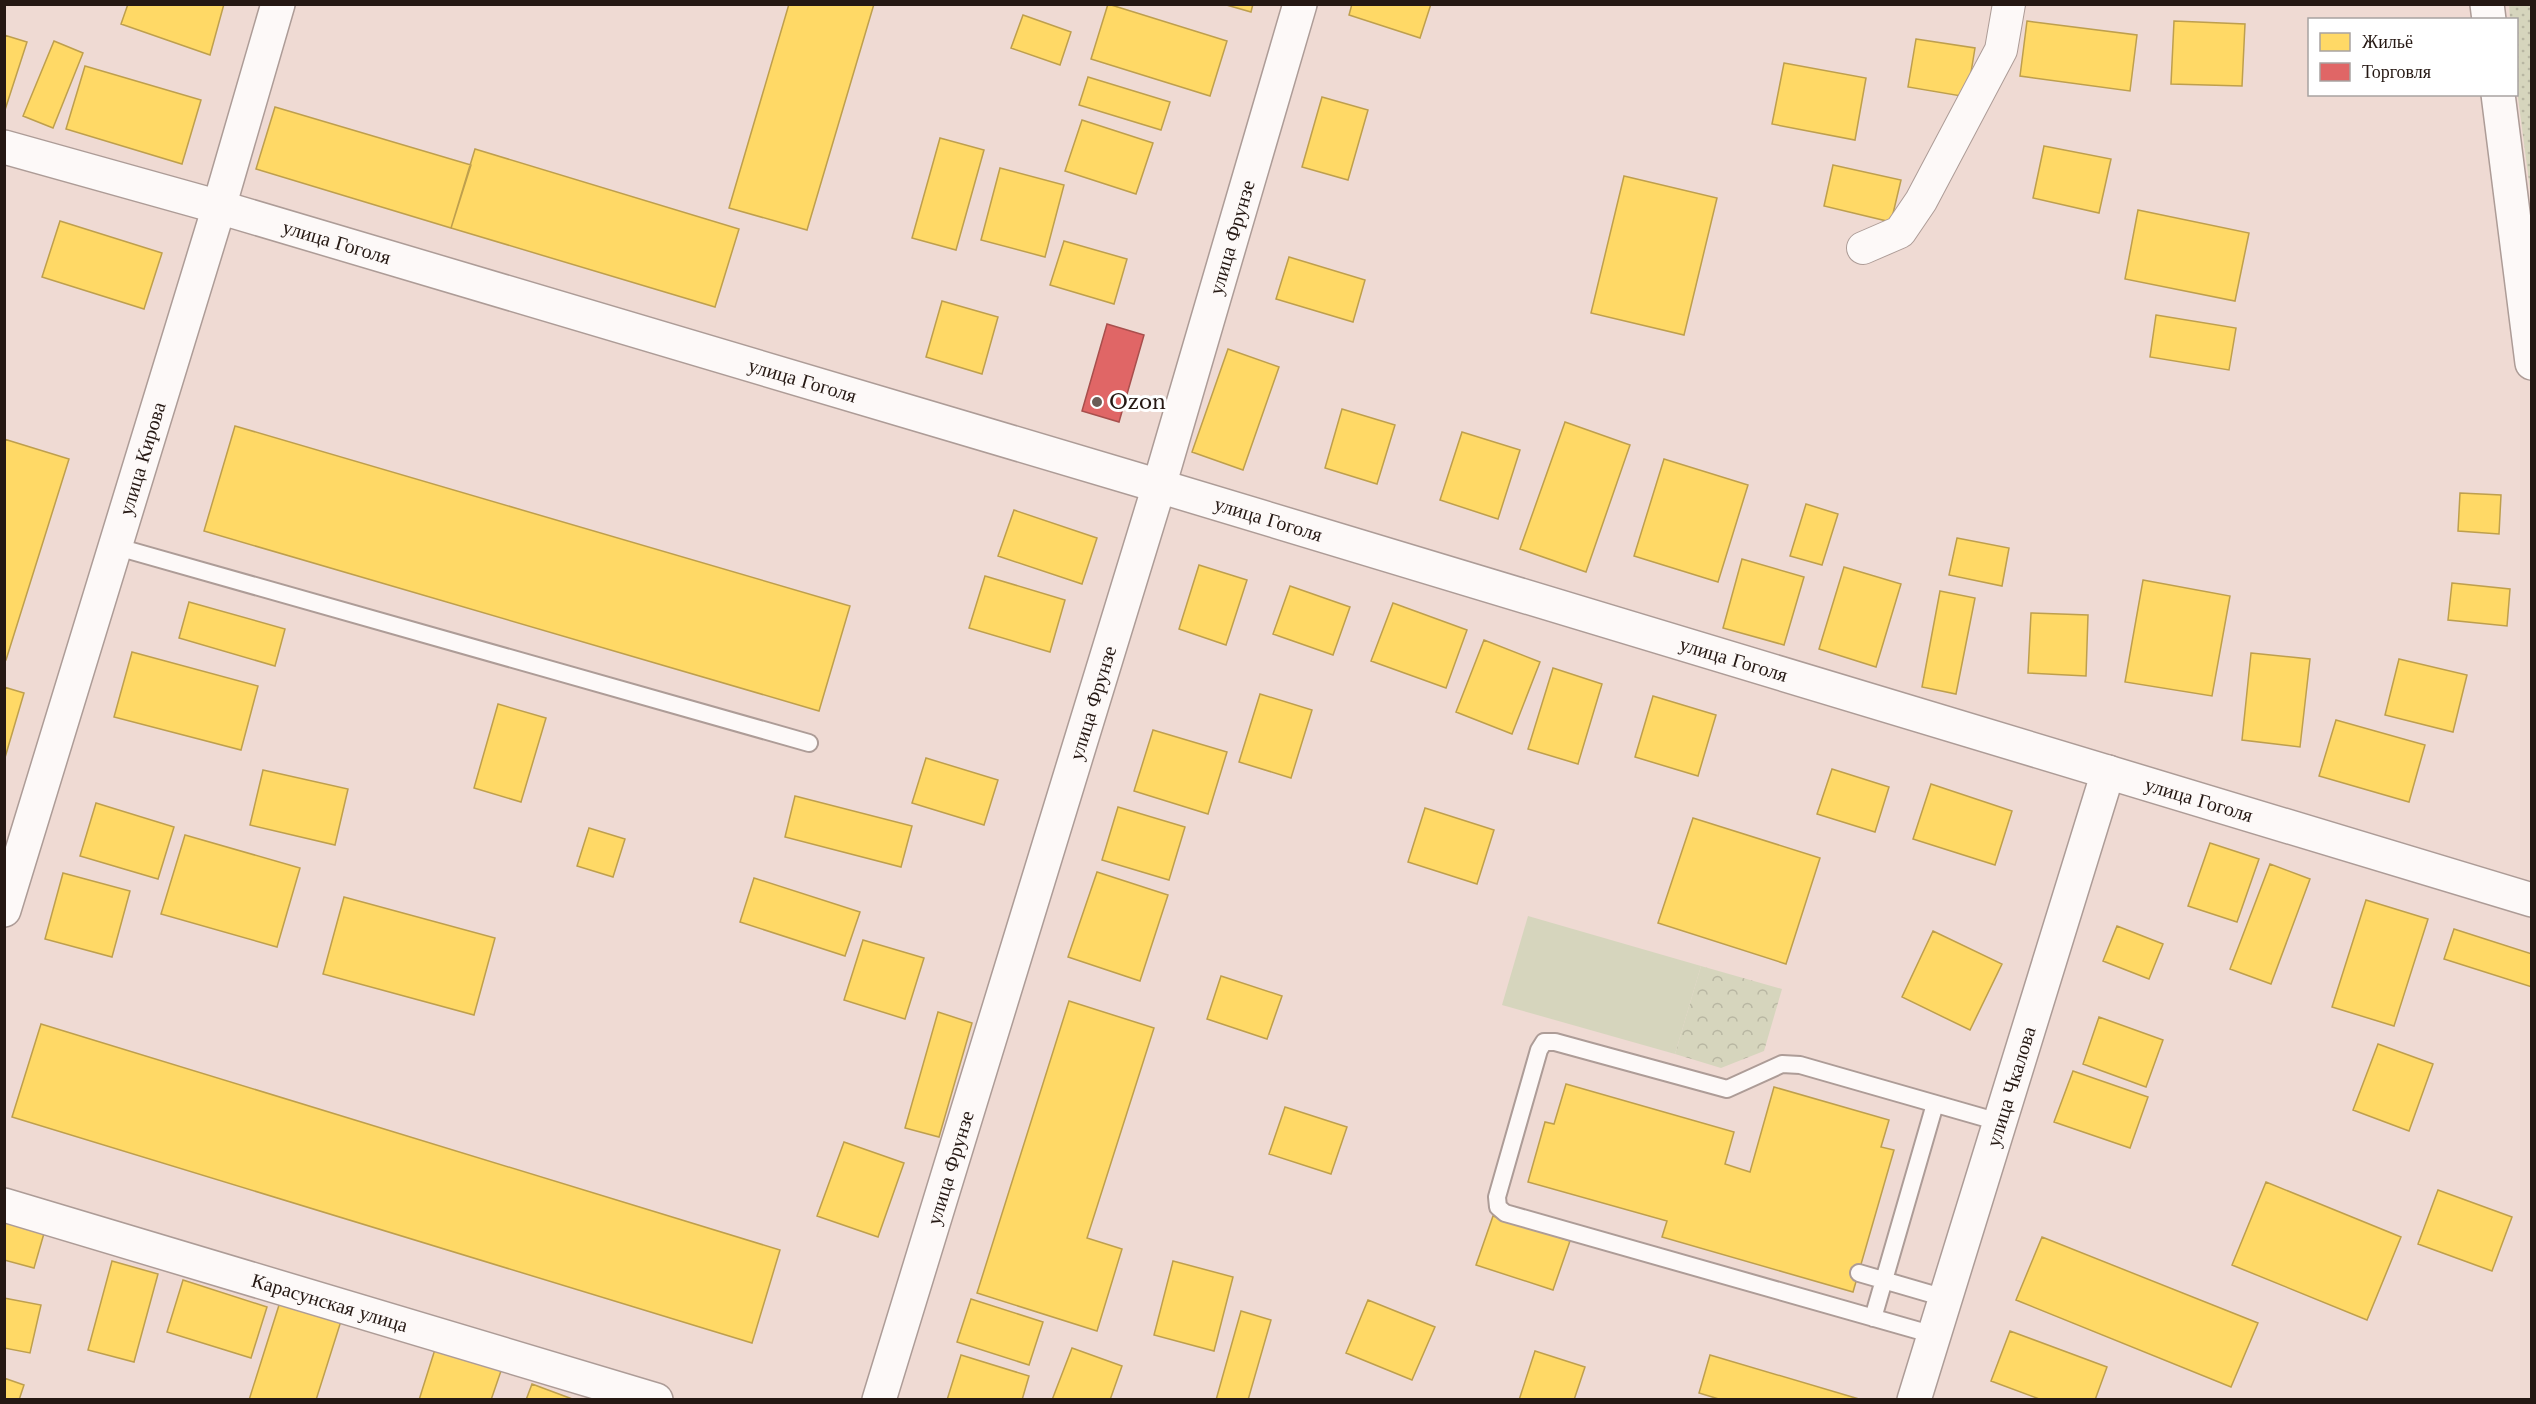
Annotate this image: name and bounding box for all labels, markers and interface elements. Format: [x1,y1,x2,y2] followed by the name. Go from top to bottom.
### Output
[2308,18,2518,96] legend
[2362,31,2413,53] text: Жильё
[2362,61,2431,83] text: Торговля
[1204,177,1260,297] street label: улица Фрунзе
[280,215,394,269] street label: улица Гоголя
[746,353,860,408] street label: улица Гоголя
[1109,390,1166,414] place label: Ozon
[1090,395,1104,409] marker: Ozon
[113,399,171,518] street label: улица Кирова
[1211,491,1325,547] street label: улица Гоголя
[1677,632,1791,687] street label: улица Гоголя
[1064,643,1121,763] street label: улица Фрунзе
[2142,772,2256,827] street label: улица Гоголя
[1981,1023,2041,1150] street label: улица Чкалова
[921,1108,979,1228] street label: улица Фрунзе
[249,1268,411,1337] street label: Карасунская улица

